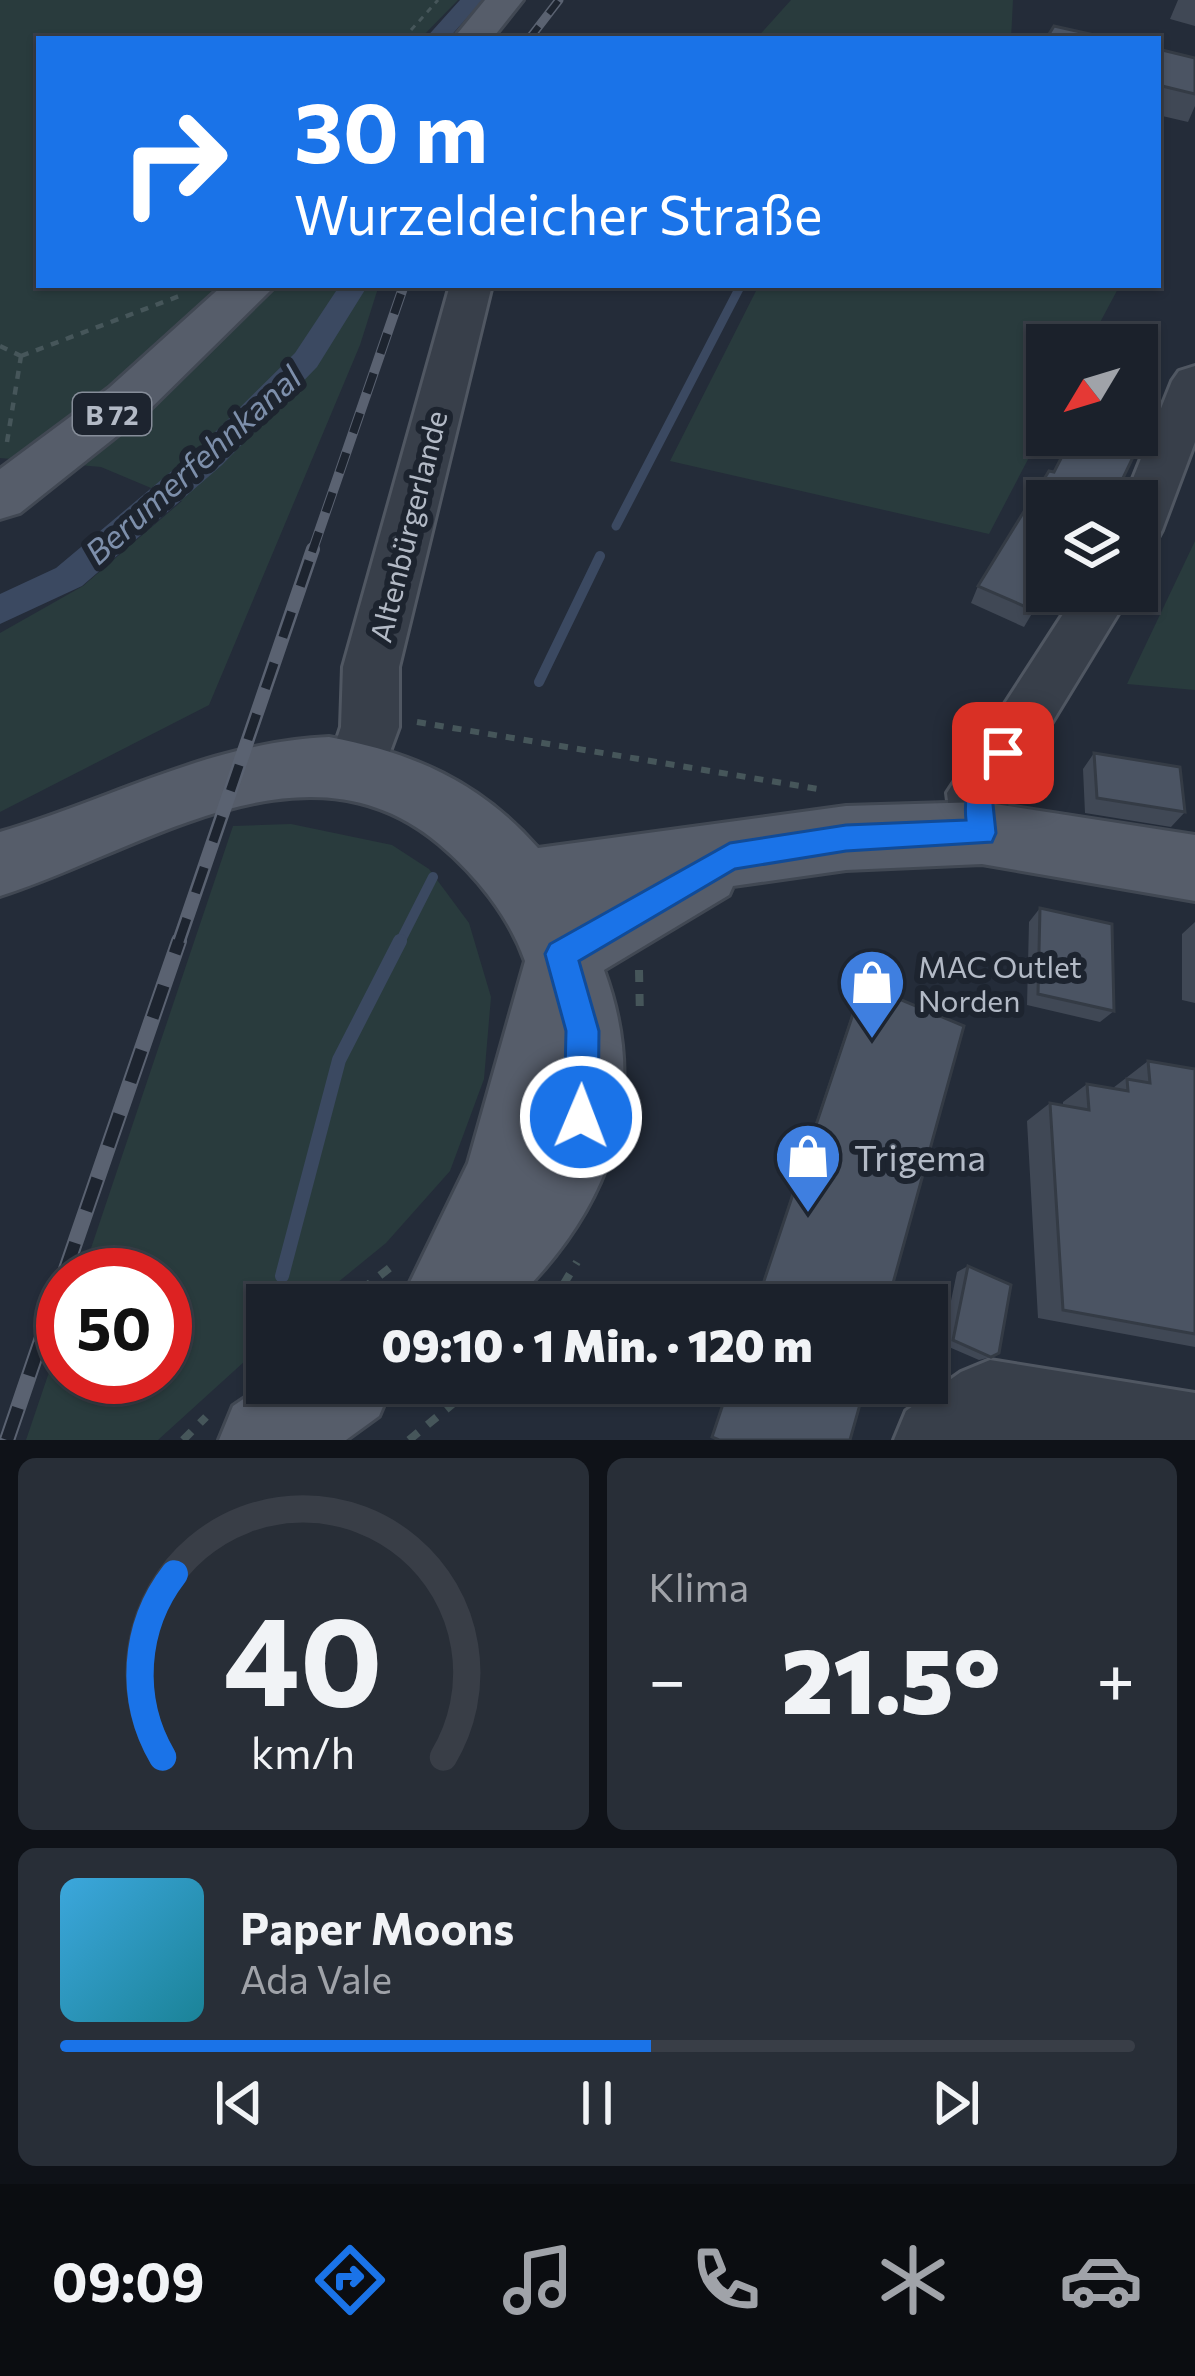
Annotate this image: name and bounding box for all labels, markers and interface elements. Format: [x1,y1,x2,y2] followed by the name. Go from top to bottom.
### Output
[294,78,488,180] text: 30 m
[96,84,252,240] icon: right
[294,180,822,246] text: Wurzeldeicher Straße
[1026,324,1158,456] north arrow
[1026,324,1158,612] map controls
[75,356,309,572] water label: Berumerfehnkanal
[73,393,151,435] road number: B 72
[360,406,454,646] street label: Altenbürgerlande
[1026,480,1158,612] button: layers
[952,702,1054,804] pin
[970,720,1036,786] icon: arrive
[837,947,907,1041] shop icon: MAC Outlet Norden
[918,947,1082,1018] place label: MAC Outlet Norden
[518,1054,644,1180] position arrow
[773,1121,843,1215] shop icon: Trigema
[854,1134,986,1178] place label: Trigema
[36,1248,192,1404] speed limit sign: 50
[381,1316,813,1371] text: 09:10 · 1 Min. · 120 m
[649,1562,749,1610] text: Klima
[223,1579,383,1732] text: 40
[781,1622,1001,1733] text: 21.5°
[649,1637,686,1718] text: −
[1096,1637,1135,1718] text: +
[251,1725,355,1778] text: km/h
[240,1899,514,1954] text: Paper Moons
[240,1954,392,2002] text: Ada Vale
[206,2070,272,2136] icon: previous
[564,2070,630,2136] icon: pause
[923,2070,989,2136] icon: next
[308,2238,392,2322] icon: directions
[496,2238,580,2322] icon: music
[684,2238,768,2322] icon: phone
[871,2238,955,2322] icon: climate
[1059,2238,1143,2322] icon: car
[52,2247,205,2313] text: 09:09

